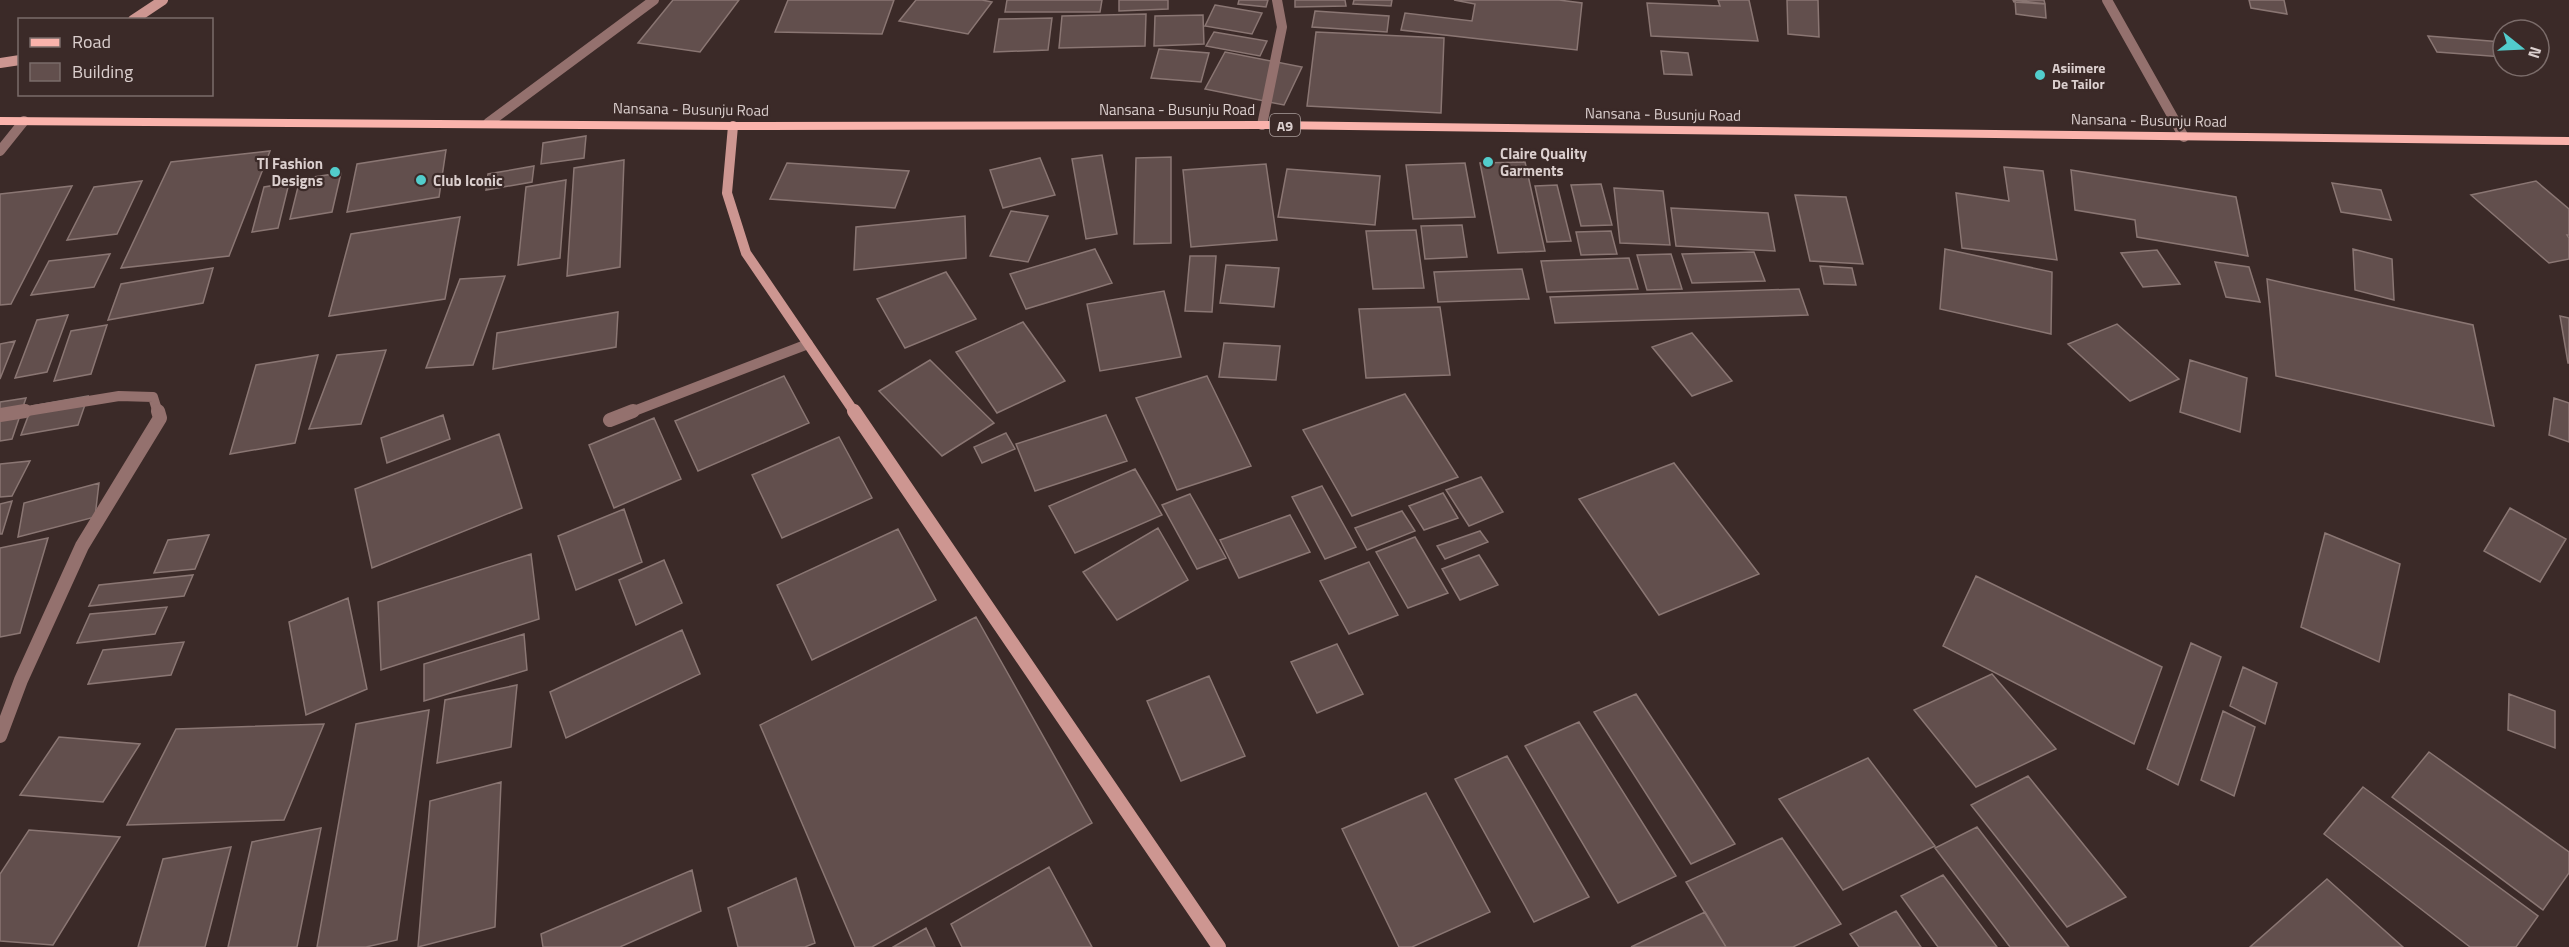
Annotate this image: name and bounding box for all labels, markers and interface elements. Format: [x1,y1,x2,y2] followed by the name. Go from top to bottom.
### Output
[18,18,213,96] legend
[2491,18,2551,78] north arrow
[72,28,111,55] text: Road
[2522,44,2548,62] text: N
[2052,57,2106,94] place label: Asiimere De Tailor
[72,58,133,85] text: Building
[2033,68,2047,82] marker: Asiimere De Tailor
[613,96,769,122] street label: Nansana - Busunju Road
[1099,98,1255,121] street label: Nansana - Busunju Road
[1585,101,1741,127] street label: Nansana - Busunju Road
[2071,107,2227,133] street label: Nansana - Busunju Road
[1270,114,1300,136] road number: A9
[1500,142,1587,182] place label: Claire Quality Garments
[257,152,323,192] place label: Tl Fashion Designs
[1481,155,1495,169] marker: Claire Quality Garments
[328,165,342,179] marker: Tl Fashion Designs
[433,169,503,192] place label: Club Iconic
[414,173,428,187] marker: Club Iconic

